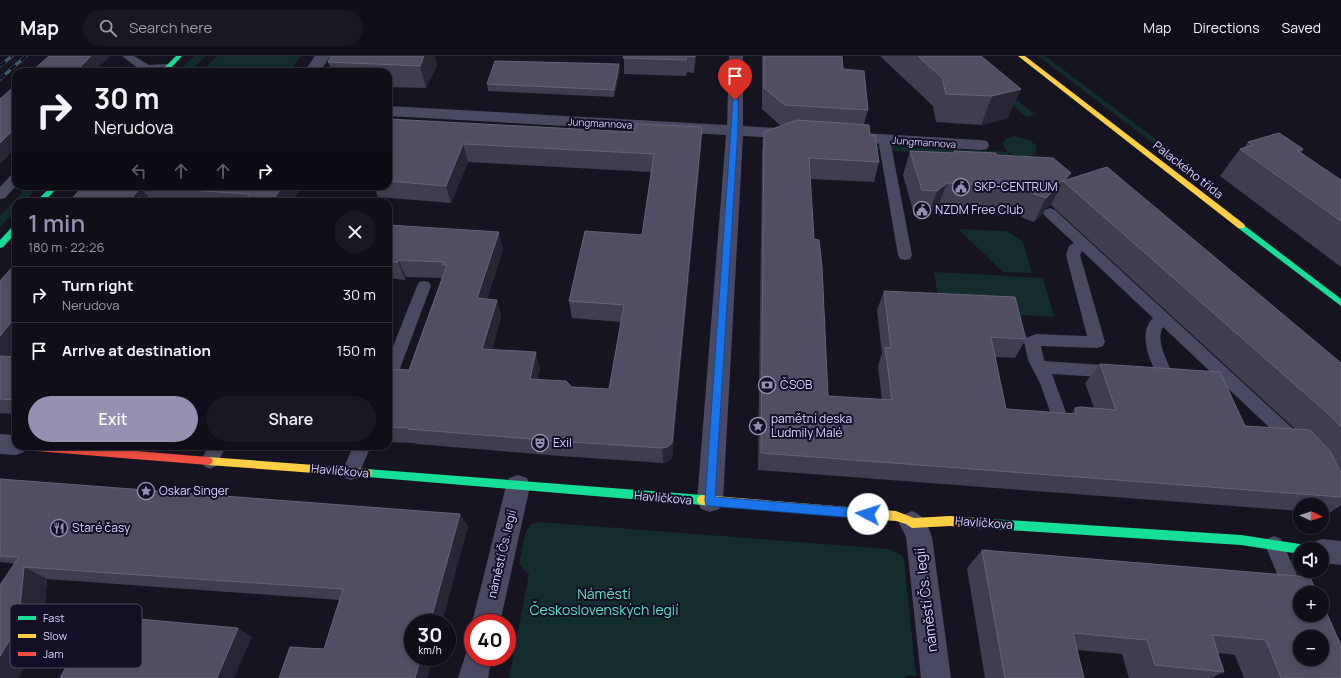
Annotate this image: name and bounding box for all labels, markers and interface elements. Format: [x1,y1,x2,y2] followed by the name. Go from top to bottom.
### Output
[83,10,363,46] search box
[20,15,59,41] text: Map
[97,17,119,39] icon: search
[129,17,212,38] text: Search here
[1143,18,1171,37] text: Map
[1193,18,1260,37] text: Directions
[1282,18,1321,37] text: Saved
[718,59,752,100] pin
[724,65,746,87] icon: arrive
[94,79,159,117] text: 30 m
[28,84,80,136] icon: right
[567,114,633,132] street label: Jungmannova
[94,115,174,139] text: Nerudova
[891,133,957,151] street label: Jungmannova
[1150,137,1227,202] street label: Palackého třída
[128,160,150,182] icon: left
[170,160,192,182] icon: ahead
[212,160,234,182] icon: ahead
[254,160,276,182] icon: right
[951,177,971,197] public building icon: SKP-CENTRUM
[974,178,1058,195] place label: SKP-CENTRUM
[912,200,932,220] public building icon: NZDM Free Club
[935,201,1023,218] place label: NZDM Free Club
[28,206,85,239] text: 1 min
[334,211,376,253] button: close
[28,238,105,256] text: 180 m · 22:26
[62,275,133,296] text: Turn right
[28,284,50,306] icon: right
[343,284,376,305] text: 30 m
[62,296,119,314] text: Nerudova
[28,340,50,362] icon: arrive
[62,340,211,361] text: Arrive at destination
[337,340,376,361] text: 150 m
[757,375,777,395] bank icon: ČSOB
[780,376,812,393] place label: ČSOB
[28,396,198,442] button: Exit
[206,396,376,442] button: Share
[771,410,852,441] place label: pamětní deska Ludmily Malé
[748,416,768,436] place icon: pamětní deska Ludmily Malé
[530,433,550,453] theatre icon: Exil
[553,434,572,451] place label: Exil
[310,460,370,482] street label: Havlíčkova
[136,481,156,501] place icon: Oskar Singer
[159,482,230,499] place label: Oskar Singer
[633,487,693,509] street label: Havlíčkova
[847,493,889,535] position arrow
[1293,498,1329,534] north arrow
[1293,498,1329,666] map controls
[483,508,520,600] street label: náměstí Čs. legií
[954,512,1014,533] street label: Havlíčkova
[49,518,69,538] restaurant icon: Staré časy
[72,519,131,536] place label: Staré časy
[1293,542,1329,578] button: sound
[910,547,941,653] street label: náměstí Čs. legií
[530,584,678,619] park label: Náměstí Československých legií
[1293,586,1329,622] button: +
[10,604,142,668] legend
[43,610,65,625] text: Fast
[464,614,516,666] speed limit sign: 40
[418,621,442,648] text: 30
[43,628,68,643] text: Slow
[1293,630,1329,666] button: −
[418,643,442,657] text: km/h
[43,646,64,661] text: Jam

